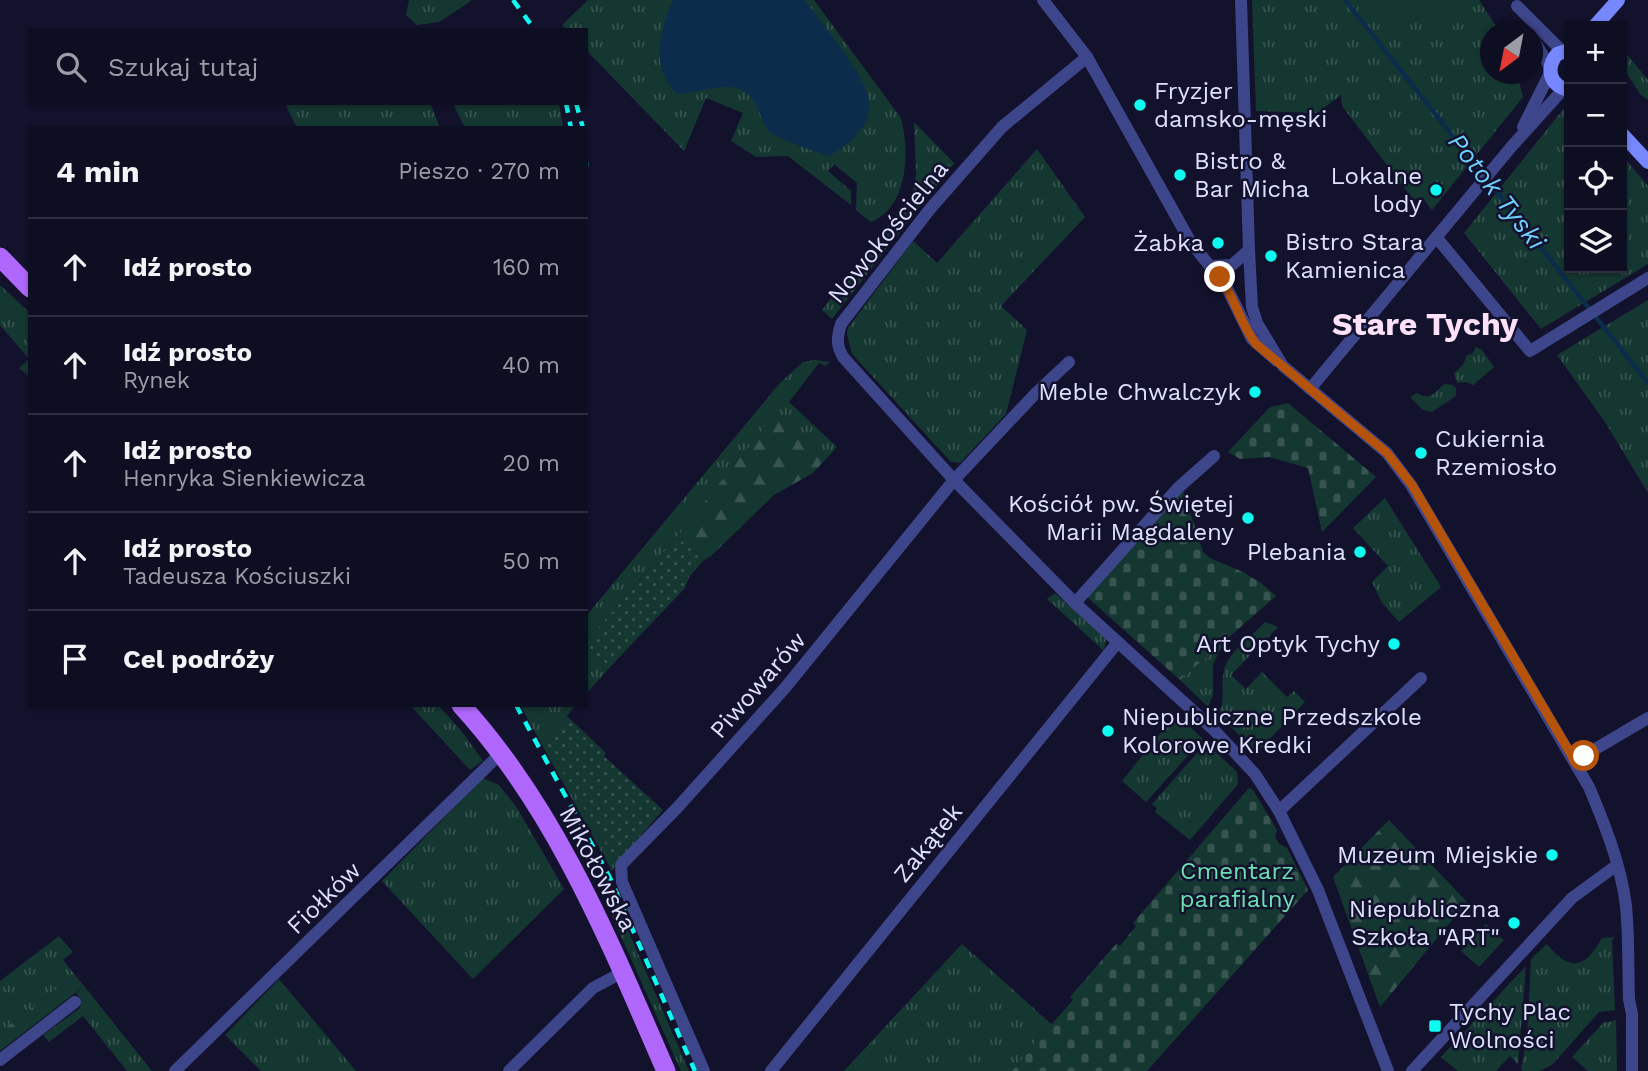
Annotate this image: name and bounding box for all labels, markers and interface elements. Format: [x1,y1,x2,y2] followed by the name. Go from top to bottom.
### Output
[1480,21,1543,84] north arrow
[1564,21,1627,273] map controls
[1564,21,1627,84] button: +
[28,28,588,105] search box
[52,48,90,86] icon: search
[108,52,258,82] text: Szukaj tutaj
[1154,77,1327,133] place label: Fryzjer damsko-męski
[1564,84,1627,147] button: −
[1132,97,1148,113] marker: Fryzjer damsko-męski
[1442,127,1552,256] water label: Potok Tyski
[1194,147,1309,203] place label: Bistro & Bar Micha
[1564,147,1627,210] button: locate
[56,154,140,189] text: 4 min
[822,155,954,309] street label: Nowokościelna
[398,158,560,185] text: Pieszo · 270 m
[1331,162,1423,218] place label: Lokalne lody
[1172,167,1188,183] marker: Bistro & Bar Micha
[1428,182,1444,198] marker: Lokalne lody
[1564,210,1627,273] button: layers
[1285,228,1424,284] place label: Bistro Stara Kamienica
[1133,229,1204,257] place label: Żabka
[1210,235,1226,251] marker: Żabka
[56,248,94,286] icon: ahead
[1263,248,1279,264] marker: Bistro Stara Kamienica
[123,252,252,282] text: Idź prosto
[493,254,560,281] text: 160 m
[1204,261,1235,292] route end
[1332,305,1519,343] district label: Stare Tychy
[123,337,252,367] text: Idź prosto
[56,346,94,384] icon: ahead
[502,352,560,379] text: 40 m
[123,367,190,394] text: Rynek
[1038,378,1241,406] place label: Meble Chwalczyk
[1247,384,1263,400] marker: Meble Chwalczyk
[1435,425,1557,481] place label: Cukiernia Rzemiosło
[123,435,252,465] text: Idź prosto
[56,444,94,482] icon: ahead
[1413,445,1429,461] marker: Cukiernia Rzemiosło
[503,450,560,477] text: 20 m
[123,465,366,492] text: Henryka Sienkiewicza
[1008,490,1235,546] place label: Kościół pw. Świętej Marii Magdaleny
[1240,510,1256,526] marker: Kościół pw. Świętej Marii Magdaleny
[123,533,252,563] text: Idź prosto
[1247,538,1346,566] place label: Plebania
[56,542,94,580] icon: ahead
[1352,544,1368,560] marker: Plebania
[503,548,560,575] text: 50 m
[123,563,351,590] text: Tadeusza Kościuszki
[704,626,812,744] street label: Piwowarów
[1196,630,1381,658] place label: Art Optyk Tychy
[1386,636,1402,652] marker: Art Optyk Tychy
[56,640,94,678] icon: arrive
[123,644,274,674] text: Cel podróży
[1122,703,1422,759] place label: Niepubliczne Przedszkole Kolorowe Kredki
[1100,723,1116,739] marker: Niepubliczne Przedszkole Kolorowe Kredki
[1568,740,1599,771] route start
[888,798,968,888] street label: Zakątek
[554,802,642,936] street label: Mikołowska
[1337,841,1538,869] place label: Muzeum Miejskie
[1544,847,1560,863] marker: Muzeum Miejskie
[281,856,367,940] street label: Fiołków
[1179,857,1295,913] park label: Cmentarz parafialny
[1349,895,1500,951] place label: Niepubliczna Szkoła "ART"
[1506,915,1522,931] marker: Niepubliczna Szkoła "ART"
[1449,998,1571,1054] place label: Tychy Plac Wolności
[1427,1018,1443,1034] marker: Tychy Plac Wolności

